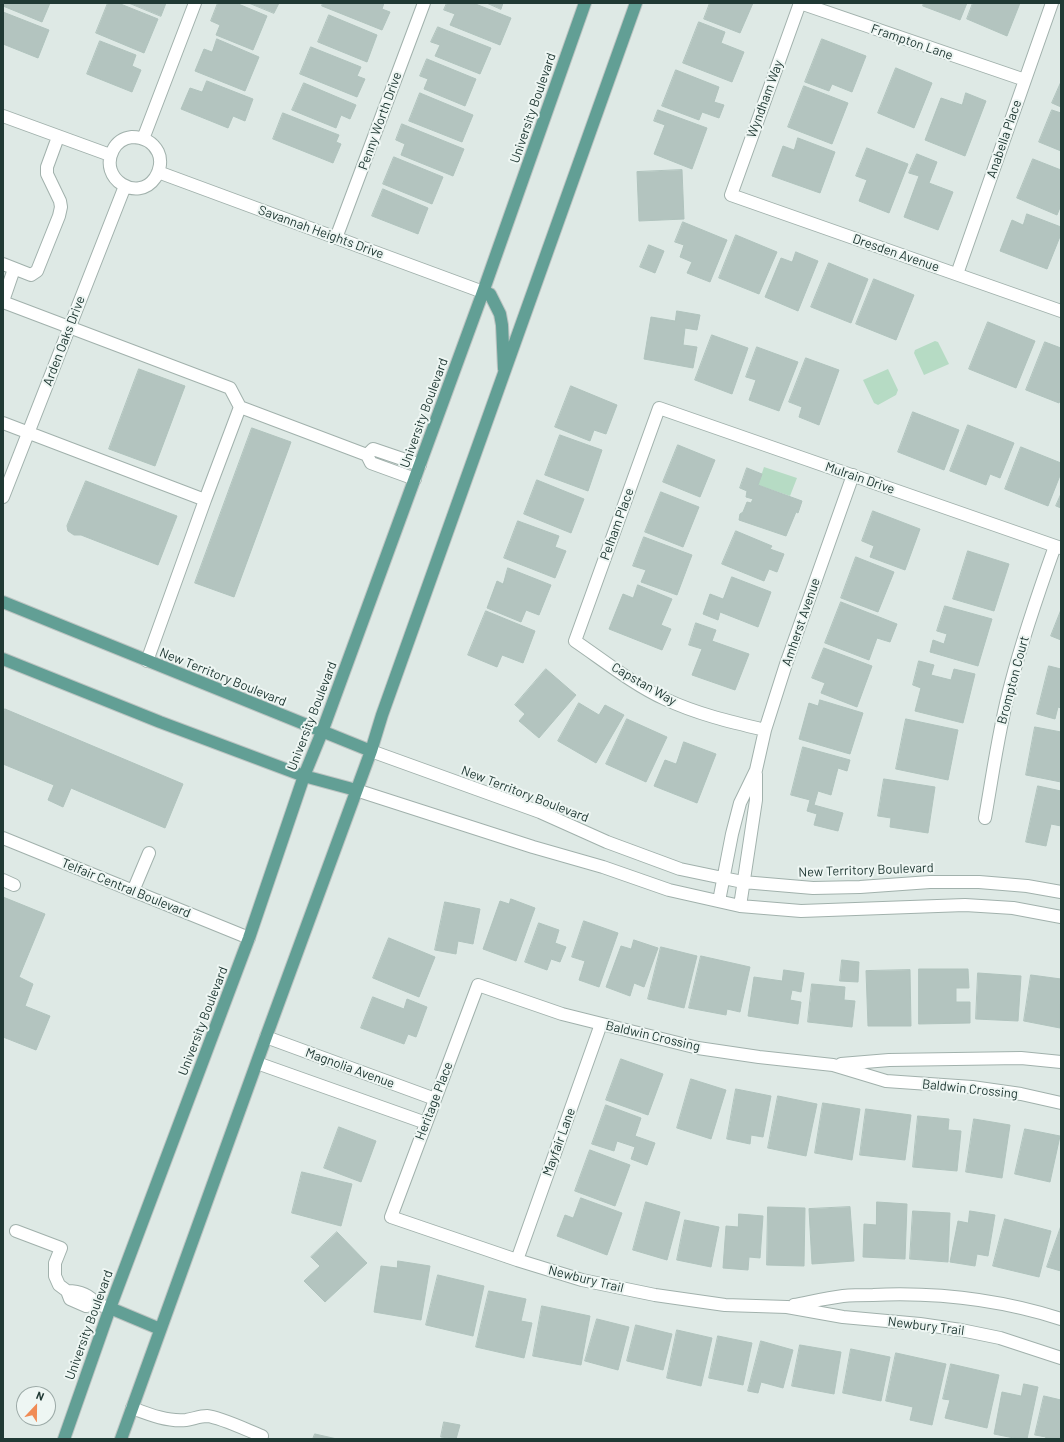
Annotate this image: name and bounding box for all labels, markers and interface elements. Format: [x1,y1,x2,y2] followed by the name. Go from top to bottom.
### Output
[869,21,955,63] street label: Frampton Lane
[507,51,559,165] street label: University Boulevard
[744,58,786,140] street label: Wyndham Way
[355,70,405,172] street label: Penny Worth Drive
[983,98,1025,180] street label: Anabella Place
[256,202,386,262] street label: Savannah Heights Drive
[851,231,941,275] street label: Dresden Avenue
[40,294,88,388] street label: Arden Oaks Drive
[397,356,451,470] street label: University Boulevard
[823,459,897,497] street label: Mulrain Drive
[597,486,637,562] street label: Pelham Place
[779,576,823,668] street label: Amherst Avenue
[994,634,1032,726] street label: Brompton Court
[157,644,289,710] street label: New Territory Boulevard
[284,659,340,773] street label: University Boulevard
[609,659,679,709] street label: Capstan Way
[459,762,591,826] street label: New Territory Boulevard
[59,855,193,921] street label: Telfair Central Boulevard
[798,860,934,880] street label: New Territory Boulevard
[175,964,231,1078] street label: University Boulevard
[604,1018,702,1054] street label: Baldwin Crossing
[303,1045,397,1091] street label: Magnolia Avenue
[412,1060,456,1142] street label: Heritage Place
[921,1076,1019,1102] street label: Baldwin Crossing
[539,1106,579,1178] street label: Mayfair Lane
[547,1262,625,1296] street label: Newbury Trail
[62,1268,116,1382] street label: University Boulevard
[887,1314,965,1338] street label: Newbury Trail
[16,1386,56,1426] north arrow
[34,1388,46,1403] text: N

